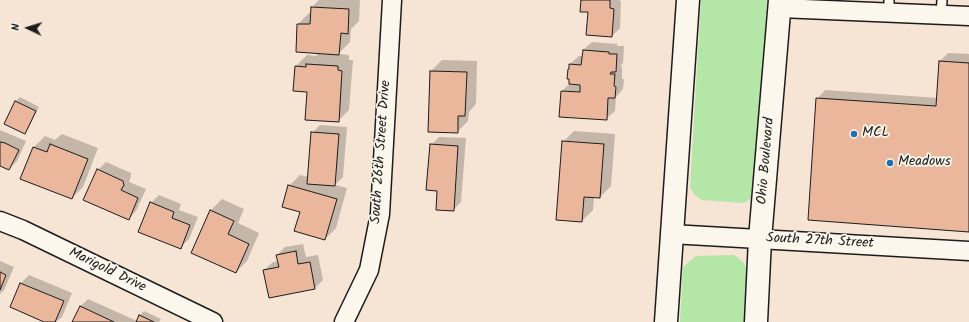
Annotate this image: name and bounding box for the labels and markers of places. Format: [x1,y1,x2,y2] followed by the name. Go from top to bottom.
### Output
[862,126,889,142] place label: MCL
[849,129,859,139] marker: MCL
[898,155,951,171] place label: Meadows
[885,158,895,168] marker: Meadows

